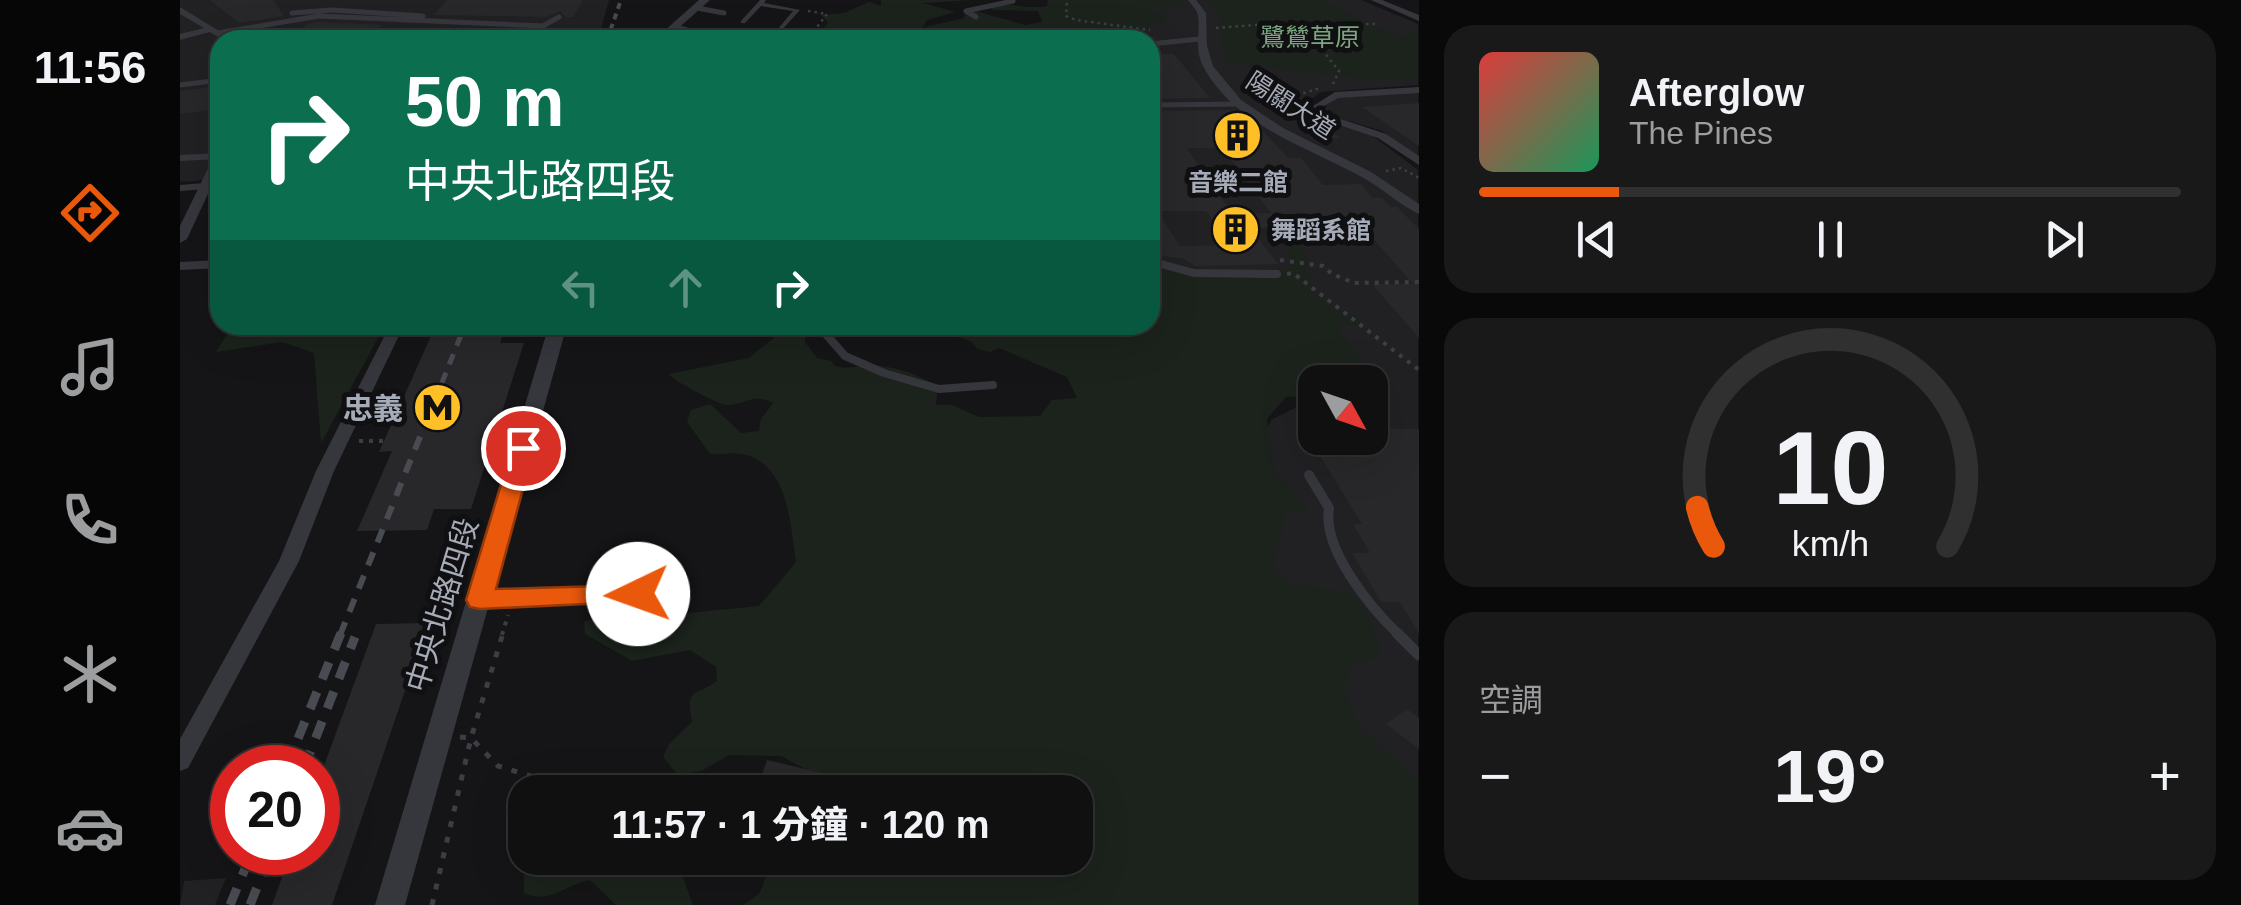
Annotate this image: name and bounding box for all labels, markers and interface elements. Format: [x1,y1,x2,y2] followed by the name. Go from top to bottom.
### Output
[1260,23,1360,51] park label: 鷺鷥草原
[34,42,146,93] text: 11:56
[405,63,565,141] text: 50 m
[1241,66,1341,144] street label: 陽關大道
[240,70,370,200] icon: right
[1629,72,1804,114] text: Afterglow
[1212,110,1264,162] building icon: 音樂二館
[1629,115,1773,151] text: The Pines
[405,156,675,207] text: 中央北路四段
[1188,168,1288,196] place label: 音樂二館
[55,178,125,248] icon: directions
[1210,204,1262,256] building icon: 舞蹈系館
[1569,212,1624,267] icon: previous
[1803,212,1858,267] icon: pause
[2037,212,2092,267] icon: next
[1271,216,1371,244] place label: 舞蹈系館
[553,260,608,315] icon: left
[658,260,713,315] icon: ahead
[763,260,818,315] icon: right
[55,332,125,402] icon: music
[1298,365,1388,455] north arrow
[1298,365,1388,455] map controls
[412,382,464,434] metro station icon: 忠義
[343,392,403,425] place label: 忠義
[481,406,566,491] pin
[1772,410,1888,526] text: 10
[496,421,551,476] icon: arrive
[55,485,125,555] icon: phone
[400,514,484,696] street label: 中央北路四段
[1791,524,1869,564] text: km/h
[586,542,690,646] position arrow
[55,639,125,709] icon: climate
[1479,682,1543,718] text: 空調
[1773,734,1887,818] text: 19°
[210,745,340,875] speed limit sign: 20
[1479,745,1511,807] text: −
[2149,745,2181,807] text: +
[55,793,125,863] icon: car
[611,804,990,846] text: 11:57 · 1 分鐘 · 120 m

